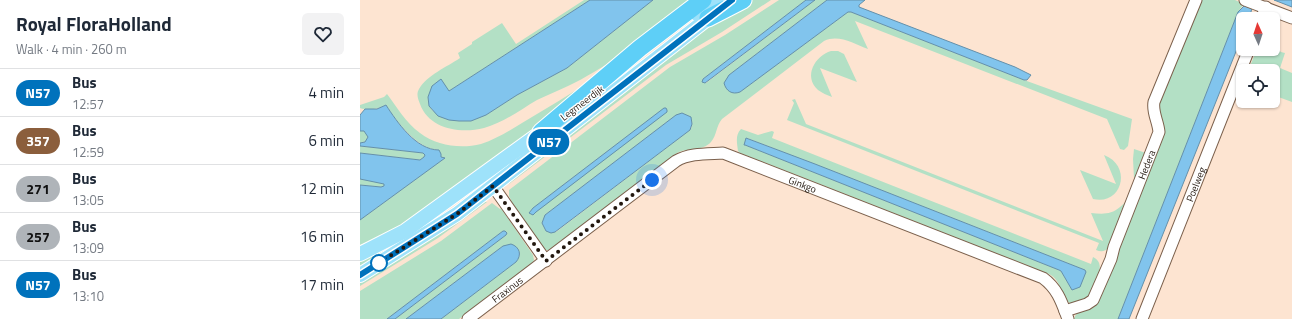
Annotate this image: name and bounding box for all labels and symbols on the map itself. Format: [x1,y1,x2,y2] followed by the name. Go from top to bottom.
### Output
[1236,12,1280,56] north arrow
[557,81,607,124] street label: Legmeerdijk
[526,129,572,155] line badge: N57
[1134,148,1159,182] street label: Hedera
[1182,165,1209,204] street label: Poelweg
[642,170,662,190] your location
[787,172,819,196] street label: Ginkgo
[370,254,388,272] unlabelled marker
[488,272,526,306] street label: Fraxinus

